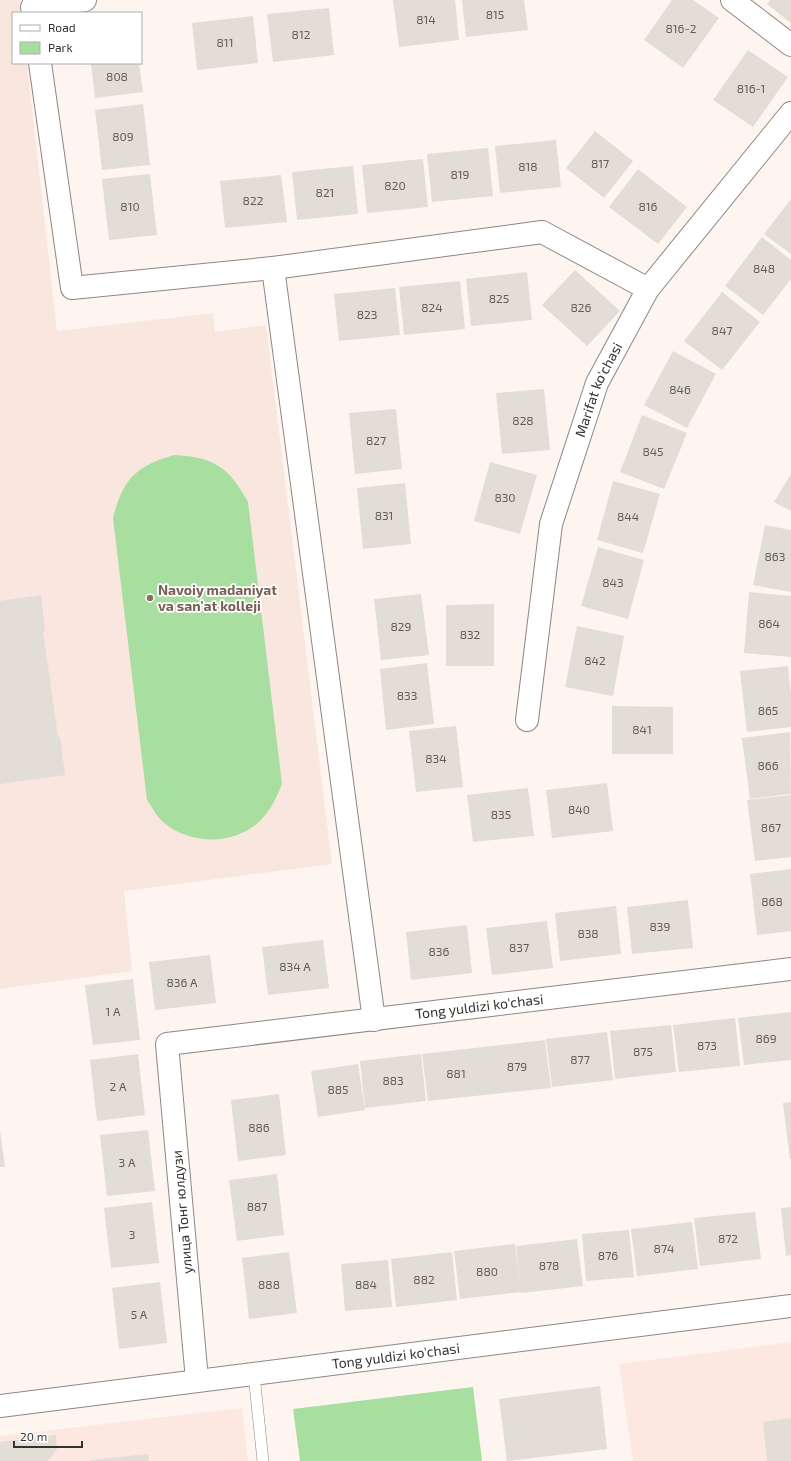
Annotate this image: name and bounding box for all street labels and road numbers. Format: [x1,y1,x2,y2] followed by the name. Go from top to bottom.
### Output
[571,339,625,439] street label: Marifat ko'chasi
[414,990,544,1022] street label: Tong yuldizi ko'chasi
[168,1149,195,1275] street label: улица Тонг юлдузи
[331,1339,461,1372] street label: Tong yuldizi ko'chasi

